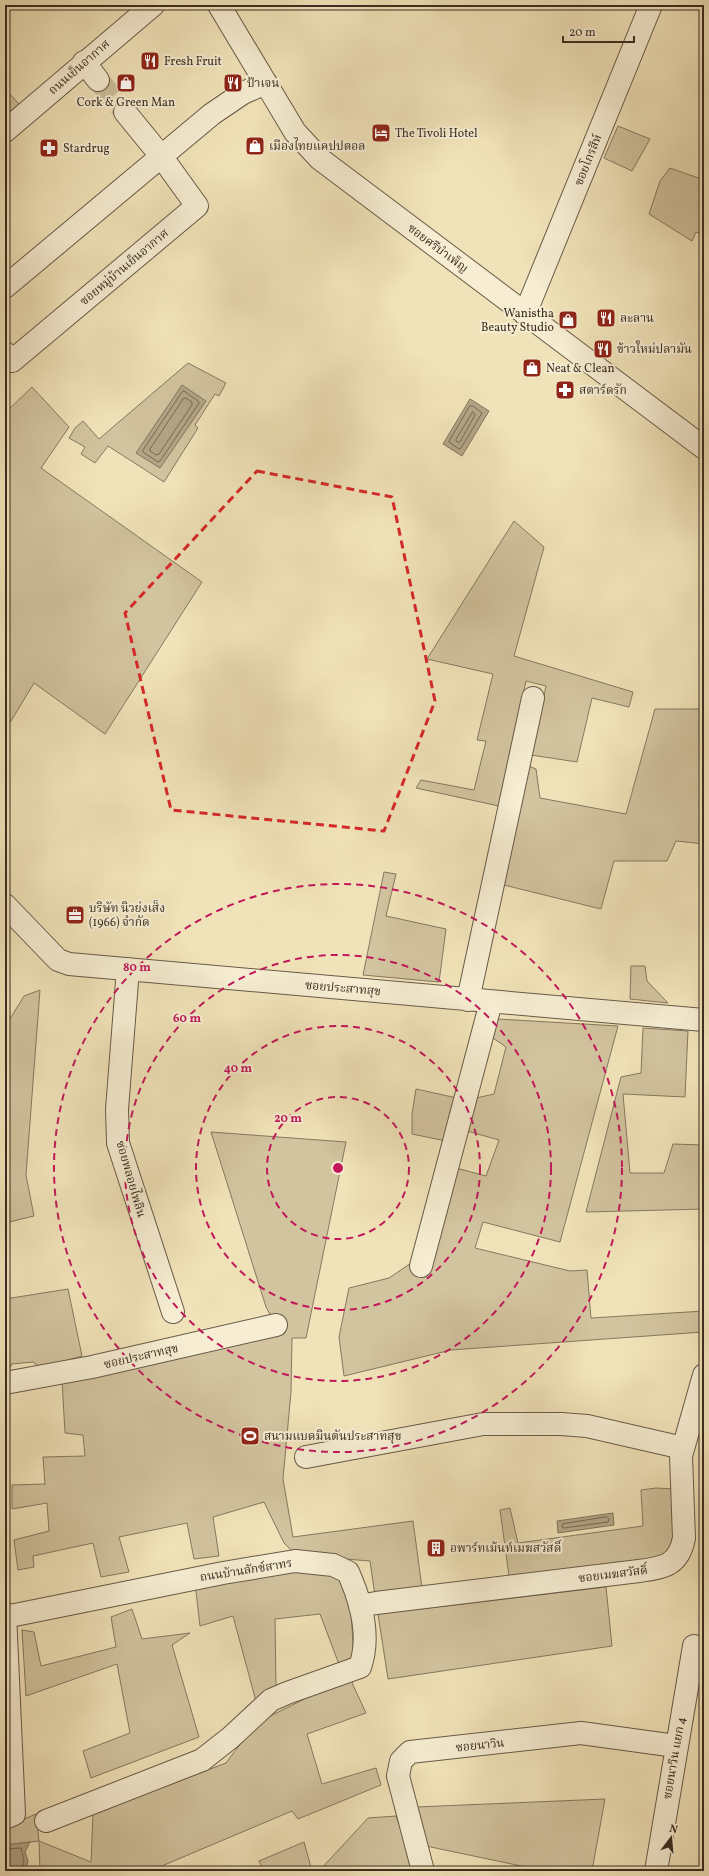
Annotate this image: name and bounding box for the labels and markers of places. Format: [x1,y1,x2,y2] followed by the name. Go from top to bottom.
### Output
[139,50,161,72] restaurant icon: Fresh Fruit
[164,54,222,70] place label: Fresh Fruit
[115,72,137,94] shop icon: Cork & Green Man
[222,72,244,94] restaurant icon: ป้าเจน
[247,76,279,92] place label: ป้าเจน
[77,95,175,111] place label: Cork & Green Man
[370,122,392,144] hotel icon: The Tivoli Hotel
[395,126,478,142] place label: The Tivoli Hotel
[244,135,266,157] shop icon: เมืองไทยแคปปตอล
[38,137,60,159] pharmacy icon: Stardrug
[269,137,366,155] place label: เมืองไทยแคปปตอล
[63,141,110,157] place label: Stardrug
[481,306,554,336] place label: Wanistha Beauty Studio
[595,307,617,329] restaurant icon: ละลาน
[557,309,579,331] shop icon: Wanistha Beauty Studio
[620,311,654,327] place label: ละลาน
[592,338,614,360] restaurant icon: ข้าวใหม่ปลามัน
[617,340,692,358] place label: ข้าวใหม่ปลามัน
[521,357,543,379] shop icon: Neat & Clean
[546,361,615,377] place label: Neat & Clean
[554,379,576,401] pharmacy icon: สตาร์ดรัก
[579,383,627,399] place label: สตาร์ดรัก
[89,900,165,931] place label: บริษัท นิวย่งเส็ง (1966) จำกัด
[64,904,86,926] office icon: บริษัท นิวย่งเส็ง (1966) จำกัด
[331,1161,345,1175] centre of rings
[239,1425,261,1447] sports icon: สนามแบดมินตันประสาทสุข
[264,1429,401,1445] place label: สนามแบดมินตันประสาทสุข
[425,1537,447,1559] building icon: อพาร์ทเม้นท์เมฆสวัสดิ์
[450,1539,562,1557] place label: อพาร์ทเม้นท์เมฆสวัสดิ์

